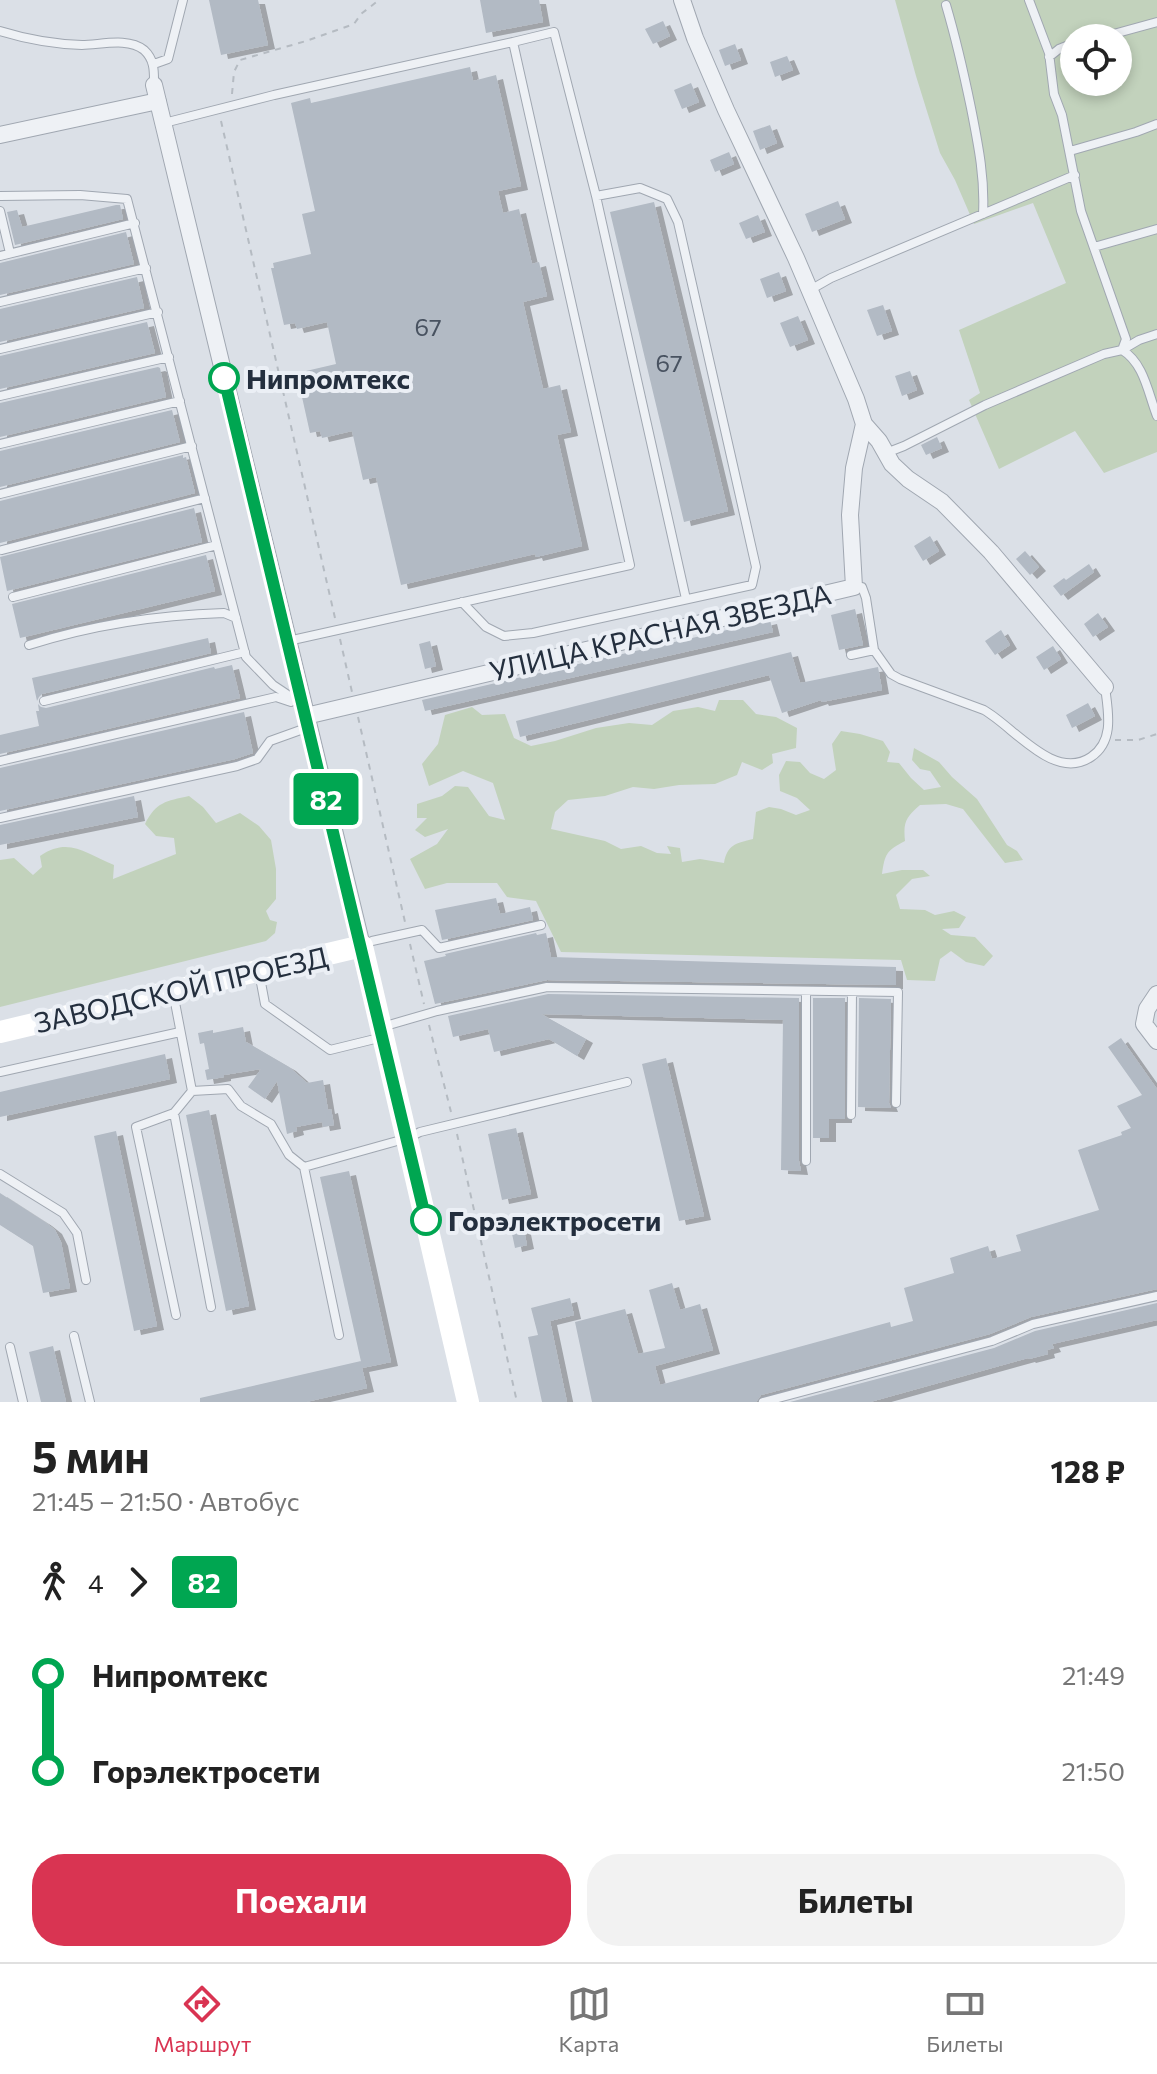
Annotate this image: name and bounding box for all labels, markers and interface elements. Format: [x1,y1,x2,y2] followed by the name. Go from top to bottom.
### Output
[1060,24,1132,96] map controls
[1060,24,1132,96] button: locate
[414,312,442,341] house number: 67
[655,348,683,377] house number: 67
[246,361,410,395] place label: Нипромтекс
[209,363,239,393] marker: Нипромтекс
[486,576,834,688] street label: УЛИЦА КРАСНАЯ ЗВЕЗДА
[290,773,362,825] line badge: 82
[309,782,343,816] text: 82
[31,939,331,1039] street label: ЗАВОДСКОЙ ПРОЕЗД
[448,1203,661,1237] place label: Горэлектросети
[411,1205,441,1235] marker: Горэлектросети
[32,1428,150,1482] text: 5 мин
[1050,1452,1125,1489] text: 128 ₽
[32,1485,300,1516] text: 21:45 – 21:50 · Автобус
[32,1560,76,1604] icon: walk
[116,1560,160,1604] icon: forward
[188,1565,221,1599] text: 82
[88,1567,104,1598] text: 4
[92,1656,268,1693] text: Нипромтекс
[1062,1659,1125,1690] text: 21:49
[92,1752,321,1789] text: Горэлектросети
[1061,1755,1125,1786] text: 21:50
[32,1854,571,1946] button: Поехали
[587,1854,1125,1946] button: Билеты
[154,1982,251,2057] tab: Маршрут
[559,1982,619,2057] tab: Карта
[926,1982,1003,2057] tab: Билеты

